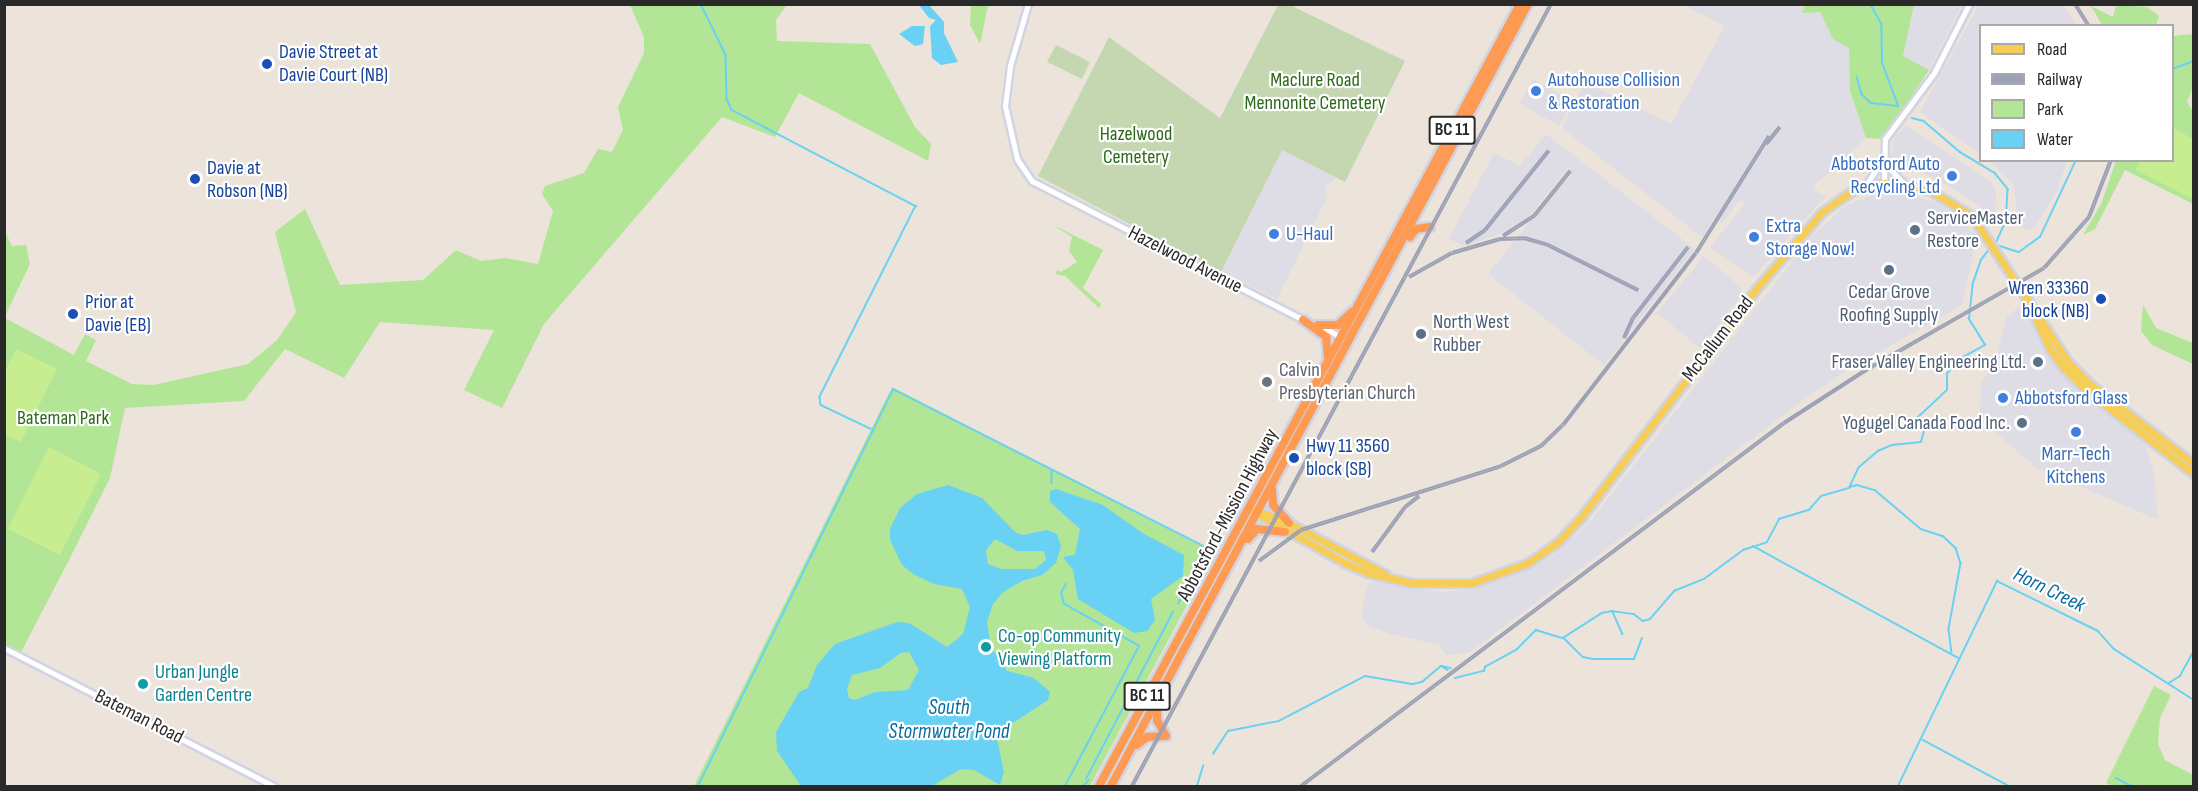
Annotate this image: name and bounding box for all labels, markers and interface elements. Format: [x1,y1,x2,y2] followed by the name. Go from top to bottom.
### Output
[1979,24,2174,162] legend
[2037,39,2067,60] text: Road
[279,40,388,87] place label: Davie Street at Davie Court (NB)
[260,57,274,71] marker: Davie Street at Davie Court (NB)
[1245,68,1385,115] park label: Maclure Road Mennonite Cemetery
[1548,68,1680,115] place label: Autohouse Collision & Restoration
[2037,69,2082,90] text: Railway
[1529,84,1543,98] marker: Autohouse Collision & Restoration
[2037,99,2063,120] text: Park
[1428,115,1476,145] road number: BC 11
[1100,122,1172,169] park label: Hazelwood Cemetery
[2037,129,2073,150] text: Water
[1831,152,1940,199] place label: Abbotsford Auto Recycling Ltd
[207,156,288,203] place label: Davie at Robson (NB)
[1945,169,1959,183] marker: Abbotsford Auto Recycling Ltd
[188,172,202,186] marker: Davie at Robson (NB)
[1927,207,2023,254] place label: ServiceMaster Restore
[1766,214,1854,261] place label: Extra Storage Now!
[1124,221,1246,299] street label: Hazelwood Avenue
[1286,222,1333,246] place label: U-Haul
[1908,223,1922,237] marker: ServiceMaster Restore
[1267,227,1281,241] marker: U-Haul
[1747,230,1761,244] marker: Extra Storage Now!
[1882,263,1896,277] marker: Cedar Grove Roofing Supply
[2008,276,2089,323] place label: Wren 33360 block (NB)
[1840,280,1938,327] place label: Cedar Grove Roofing Supply
[85,290,151,337] place label: Prior at Davie (EB)
[1677,291,1759,387] street label: McCallum Road
[2094,292,2108,306] marker: Wren 33360 block (NB)
[66,307,80,321] marker: Prior at Davie (EB)
[1433,310,1509,357] place label: North West Rubber
[1414,327,1428,341] marker: North West Rubber
[1831,350,2026,374] place label: Fraser Valley Engineering Ltd.
[2031,355,2045,369] marker: Fraser Valley Engineering Ltd.
[1279,358,1416,405] place label: Calvin Presbyterian Church
[1260,375,1274,389] marker: Calvin Presbyterian Church
[2015,386,2128,410] place label: Abbotsford Glass
[1996,391,2010,405] marker: Abbotsford Glass
[17,406,109,430] park label: Bateman Park
[1843,411,2010,435] place label: Yogugel Canada Food Inc.
[2015,416,2029,430] marker: Yogugel Canada Food Inc.
[1172,425,1284,605] street label: Abbotsford-Mission Highway
[2069,425,2083,439] marker: Marr-Tech Kitchens
[1306,434,1390,481] place label: Hwy 11 3560 block (SB)
[2042,442,2110,489] place label: Marr-Tech Kitchens
[1287,451,1301,465] marker: Hwy 11 3560 block (SB)
[2009,562,2089,618] water label: Horn Creek
[998,624,1121,671] place label: Co-op Community Viewing Platform
[979,640,993,654] marker: Co-op Community Viewing Platform
[155,660,252,707] place label: Urban Jungle Garden Centre
[136,677,150,691] marker: Urban Jungle Garden Centre
[1123,681,1171,711] road number: BC 11
[91,684,187,750] street label: Bateman Road
[889,695,1009,745] water label: South Stormwater Pond

